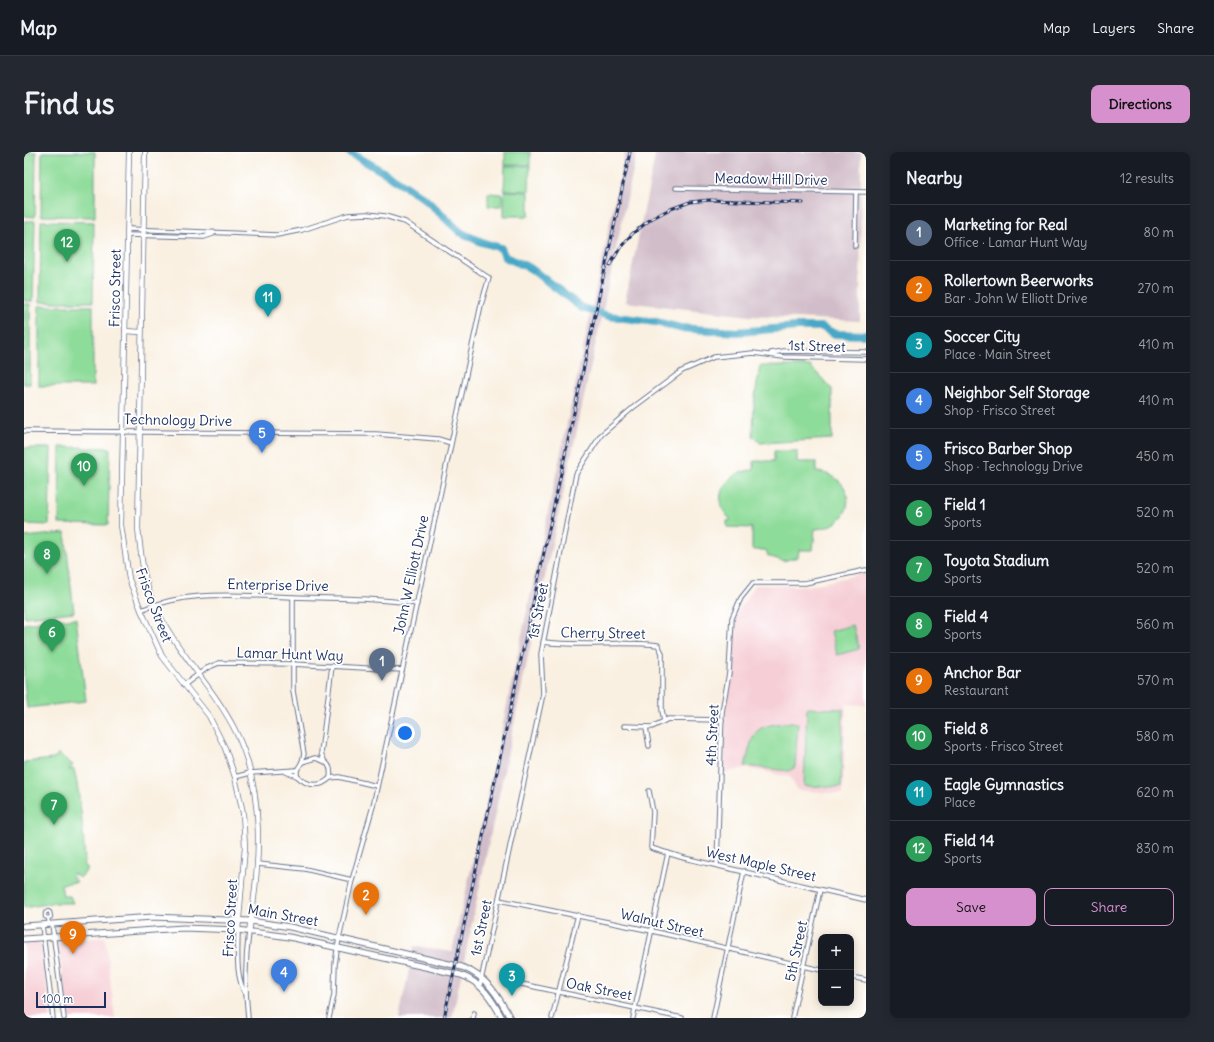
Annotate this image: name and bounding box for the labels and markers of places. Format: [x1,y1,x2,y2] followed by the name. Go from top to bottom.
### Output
[54,229,80,262] pin: 12
[255,284,281,317] pin: 11
[249,420,275,453] pin: 5
[71,453,97,486] pin: 10
[34,541,60,574] pin: 8
[39,619,65,652] pin: 6
[369,648,395,681] pin: 1
[41,792,67,825] pin: 7
[353,882,379,915] pin: 2
[60,921,86,954] pin: 9
[271,959,297,992] pin: 4
[499,963,525,996] pin: 3

